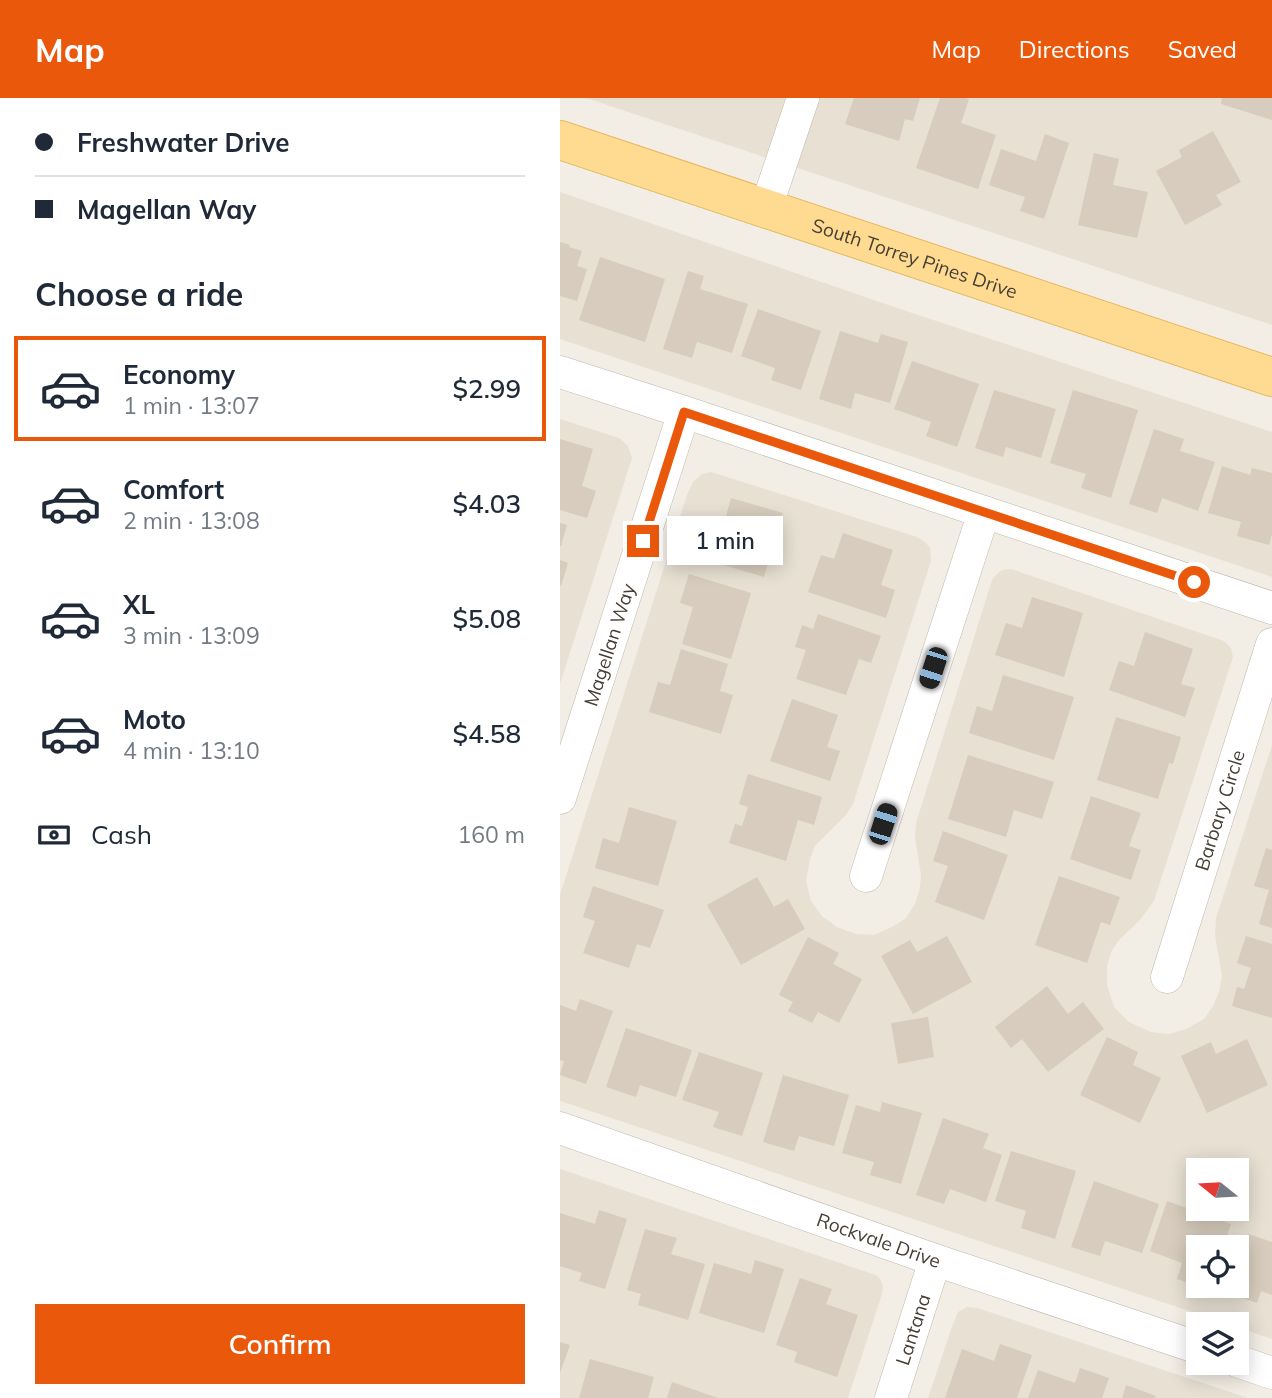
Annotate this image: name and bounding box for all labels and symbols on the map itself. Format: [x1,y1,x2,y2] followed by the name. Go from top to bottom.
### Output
[809,213,1021,303] street label: South Torrey Pines Drive
[668,516,783,565] callout: 1 min
[627,525,659,557] route end
[1178,566,1210,598] route start
[578,580,640,709] street label: Magellan Way
[917,645,950,691] car
[1189,747,1250,873] street label: Barbary Circle
[867,801,900,847] car
[1186,1158,1250,1222] north arrow
[814,1207,944,1273] street label: Rockvale Drive
[890,1291,935,1368] street label: Lantana

